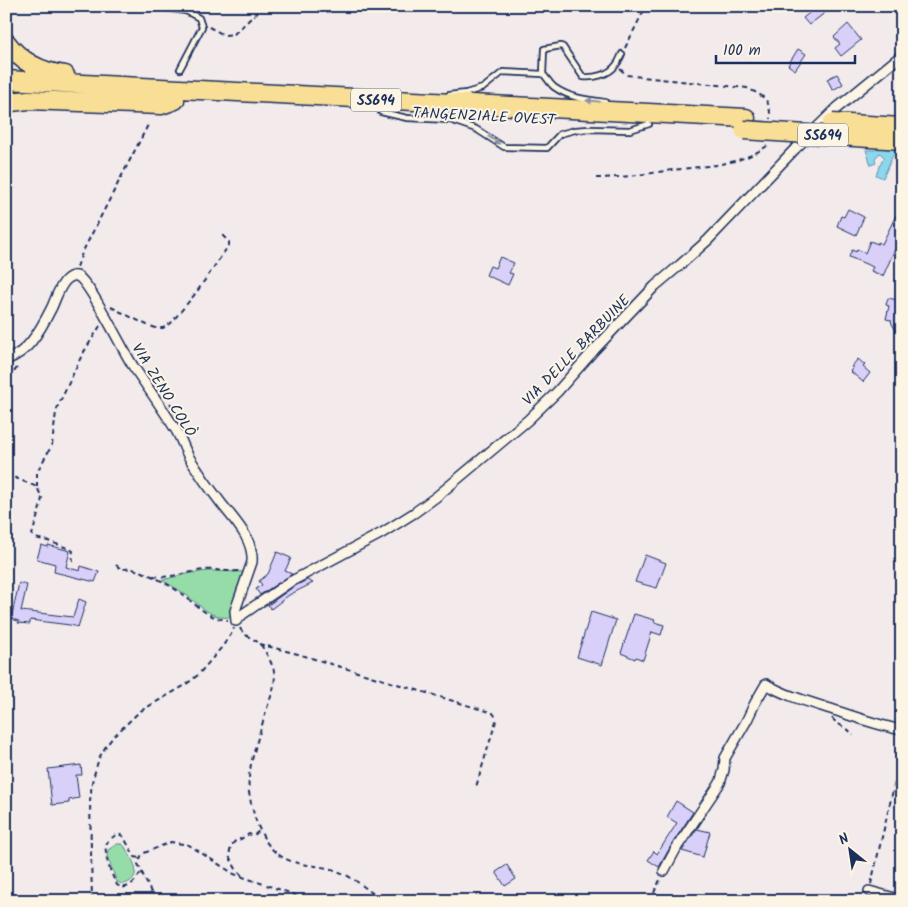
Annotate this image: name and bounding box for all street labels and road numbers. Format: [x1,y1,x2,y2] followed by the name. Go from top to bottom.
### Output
[351,88,401,112] road number: SS694
[412,101,558,133] street label: TANGENZIALE OVEST
[798,124,848,146] road number: SS694
[517,289,637,412] street label: VIA DELLE BARBUINE
[125,339,202,442] street label: VIA ZENO COLÒ

